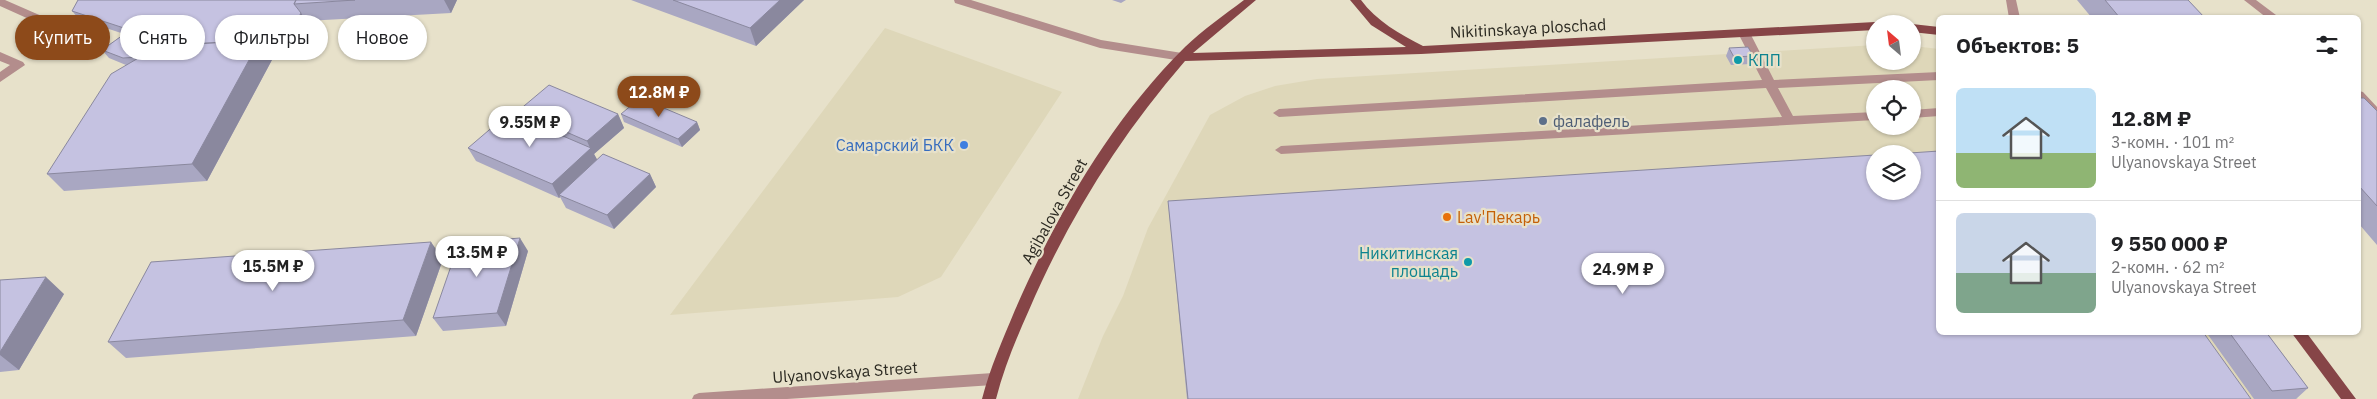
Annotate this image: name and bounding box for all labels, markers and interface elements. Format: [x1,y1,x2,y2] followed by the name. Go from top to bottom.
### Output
[1449,14,1607,42] street label: Nikitinskaya ploschad
[15,15,110,60] chip: Купить
[120,15,205,60] chip: Снять
[215,15,328,60] chip: Фильтры
[338,15,427,60] chip: Новое
[1866,15,1921,70] north arrow
[1866,15,1921,200] map controls
[1956,31,2079,59] text: Объектов: 5
[2313,31,2341,59] icon: filters
[1748,50,1781,70] place label: КПП
[1732,54,1744,66] marker: КПП
[613,76,705,118] pin: 12.8M ₽
[1866,80,1921,135] button: locate
[628,82,690,102] text: 12.8M ₽
[2111,104,2191,132] text: 12.8M ₽
[484,106,576,148] pin: 9.55M ₽
[1996,108,2056,168] icon: home
[1553,111,1629,131] place label: фалафель
[499,112,561,132] text: 9.55M ₽
[1537,115,1549,127] marker: фалафель
[2111,132,2234,152] text: 3-комн. · 101 m²
[836,135,954,155] place label: Самарский БКК
[958,139,970,151] marker: Самарский БКК
[1866,145,1921,200] button: layers
[2111,152,2257,172] text: Ulyanovskaya Street
[1017,155,1091,267] street label: Agibalova Street
[1457,207,1540,227] place label: Lav'Пекарь
[1441,211,1453,223] marker: Lav'Пекарь
[2111,229,2228,257] text: 9 550 000 ₽
[1996,233,2056,293] icon: home
[431,236,523,278] pin: 13.5M ₽
[446,242,508,262] text: 13.5M ₽
[1359,243,1458,281] place label: Никитинская площадь
[227,250,319,292] pin: 15.5M ₽
[1577,252,1669,295] pin: 24.9M ₽
[242,256,304,276] text: 15.5M ₽
[1462,256,1474,268] marker: Никитинская площадь
[2111,257,2225,277] text: 2-комн. · 62 m²
[1592,259,1654,279] text: 24.9M ₽
[2111,277,2257,297] text: Ulyanovskaya Street
[772,357,918,387] street label: Ulyanovskaya Street

